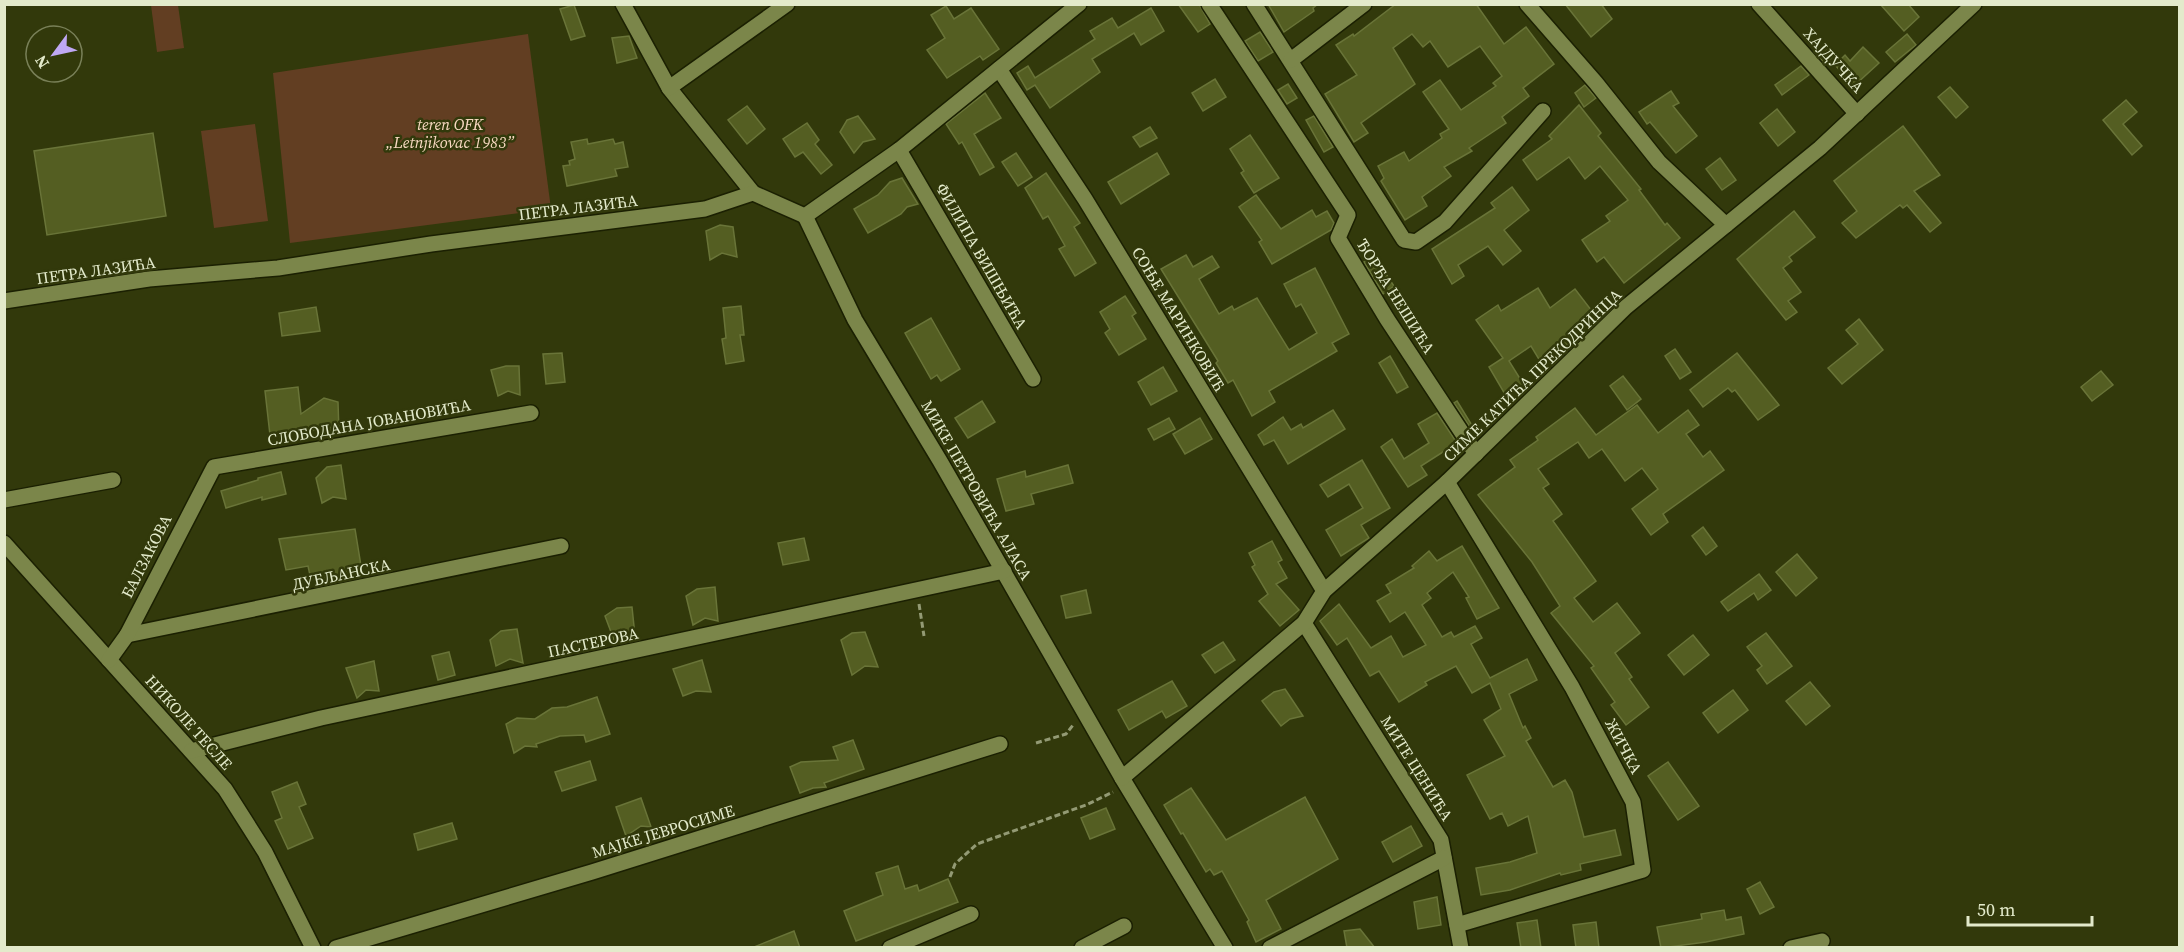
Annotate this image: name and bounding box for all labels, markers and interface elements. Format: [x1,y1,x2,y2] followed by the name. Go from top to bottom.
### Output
[1799,23,1869,98] street label: ХАЈДУЧКА
[24,24,84,84] north arrow
[29,51,54,73] text: N
[385,113,514,153] park label: teren OFK „Letnjikovac 1983”
[931,179,1033,333] street label: ФИЛИПА ВИШЊИЋА
[517,189,639,225] street label: ПЕТРА ЛАЗИЋА
[1352,234,1440,358] street label: ЂОРЂА НЕШИЋА
[1127,242,1231,396] street label: СОЊЕ МАРИНКОВИЋ
[35,251,157,289] street label: ПЕТРА ЛАЗИЋА
[1438,283,1626,466] street label: СИМЕ КАТИЋА ПРЕКОДРИНЦА
[266,393,473,451] street label: СЛОБОДАНА ЈОВАНОВИЋА
[916,396,1038,584] street label: МИКЕ ПЕТРОВИЋА АЛАСА
[116,510,177,602] street label: БАЛЗАКОВА
[290,553,392,595] street label: ДУБЉАНСКА
[546,622,641,662] street label: ПАСТЕРОВА
[140,670,238,774] street label: НИКОЛЕ ТЕСЛЕ
[1376,711,1458,825] street label: МИТЕ ЦЕНИЋА
[1600,715,1648,778] street label: ЖИЧКА
[589,799,737,863] street label: МАЈКЕ ЈЕВРОСИМЕ
[1968,889,2092,927] scale bar
[1977,897,2015,922] text: 50 m

